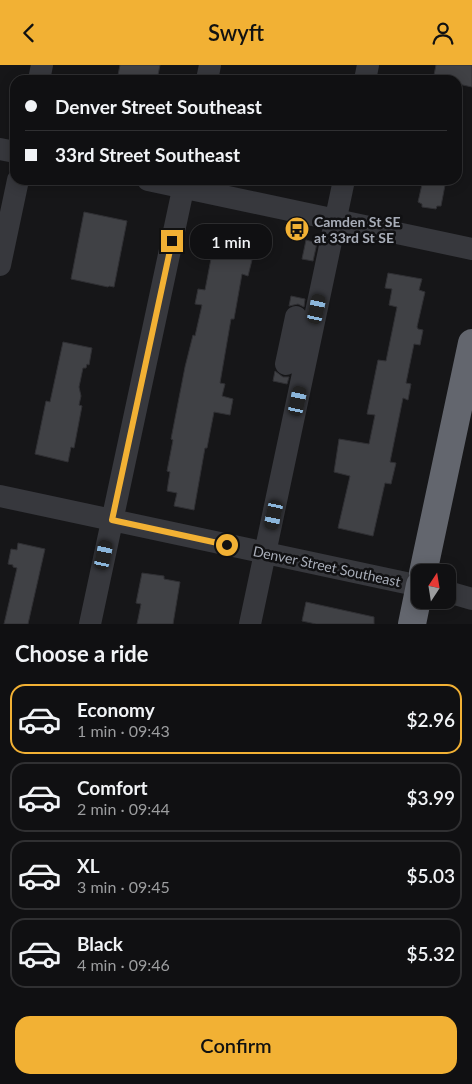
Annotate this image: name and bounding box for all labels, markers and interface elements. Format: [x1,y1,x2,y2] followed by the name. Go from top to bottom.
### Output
[15,19,43,47] icon: back
[208,19,264,46] text: Swyft
[429,19,457,47] icon: person
[55,95,262,118] text: Denver Street Southeast
[55,143,240,166] text: 33rd Street Southeast
[314,213,401,246] place label: Camden St SE at 33rd St SE
[284,216,310,242] bus stop icon: Camden St SE at 33rd St SE
[190,223,272,259] callout: 1 min
[161,230,183,252] route end
[211,232,251,251] text: 1 min
[306,293,327,325] car
[287,385,308,417] car
[263,499,284,531] car
[216,534,238,556] route start
[93,539,114,571] car
[252,542,402,590] street label: Denver Street Southeast
[411,564,456,609] north arrow
[411,564,456,609] map controls
[15,640,149,667] text: Choose a ride
[17,697,62,742] icon: car
[77,698,155,721] text: Economy
[406,708,455,731] text: $2.96
[77,721,170,740] text: 1 min · 09:43
[17,775,62,820] icon: car
[77,776,148,799] text: Comfort
[406,786,455,809] text: $3.99
[77,799,170,818] text: 2 min · 09:44
[17,853,62,898] icon: car
[77,854,100,877] text: XL
[406,864,455,887] text: $5.03
[77,877,170,896] text: 3 min · 09:45
[17,931,62,976] icon: car
[77,932,123,955] text: Black
[406,942,455,965] text: $5.32
[77,955,170,974] text: 4 min · 09:46
[15,1016,457,1074] button: Confirm

